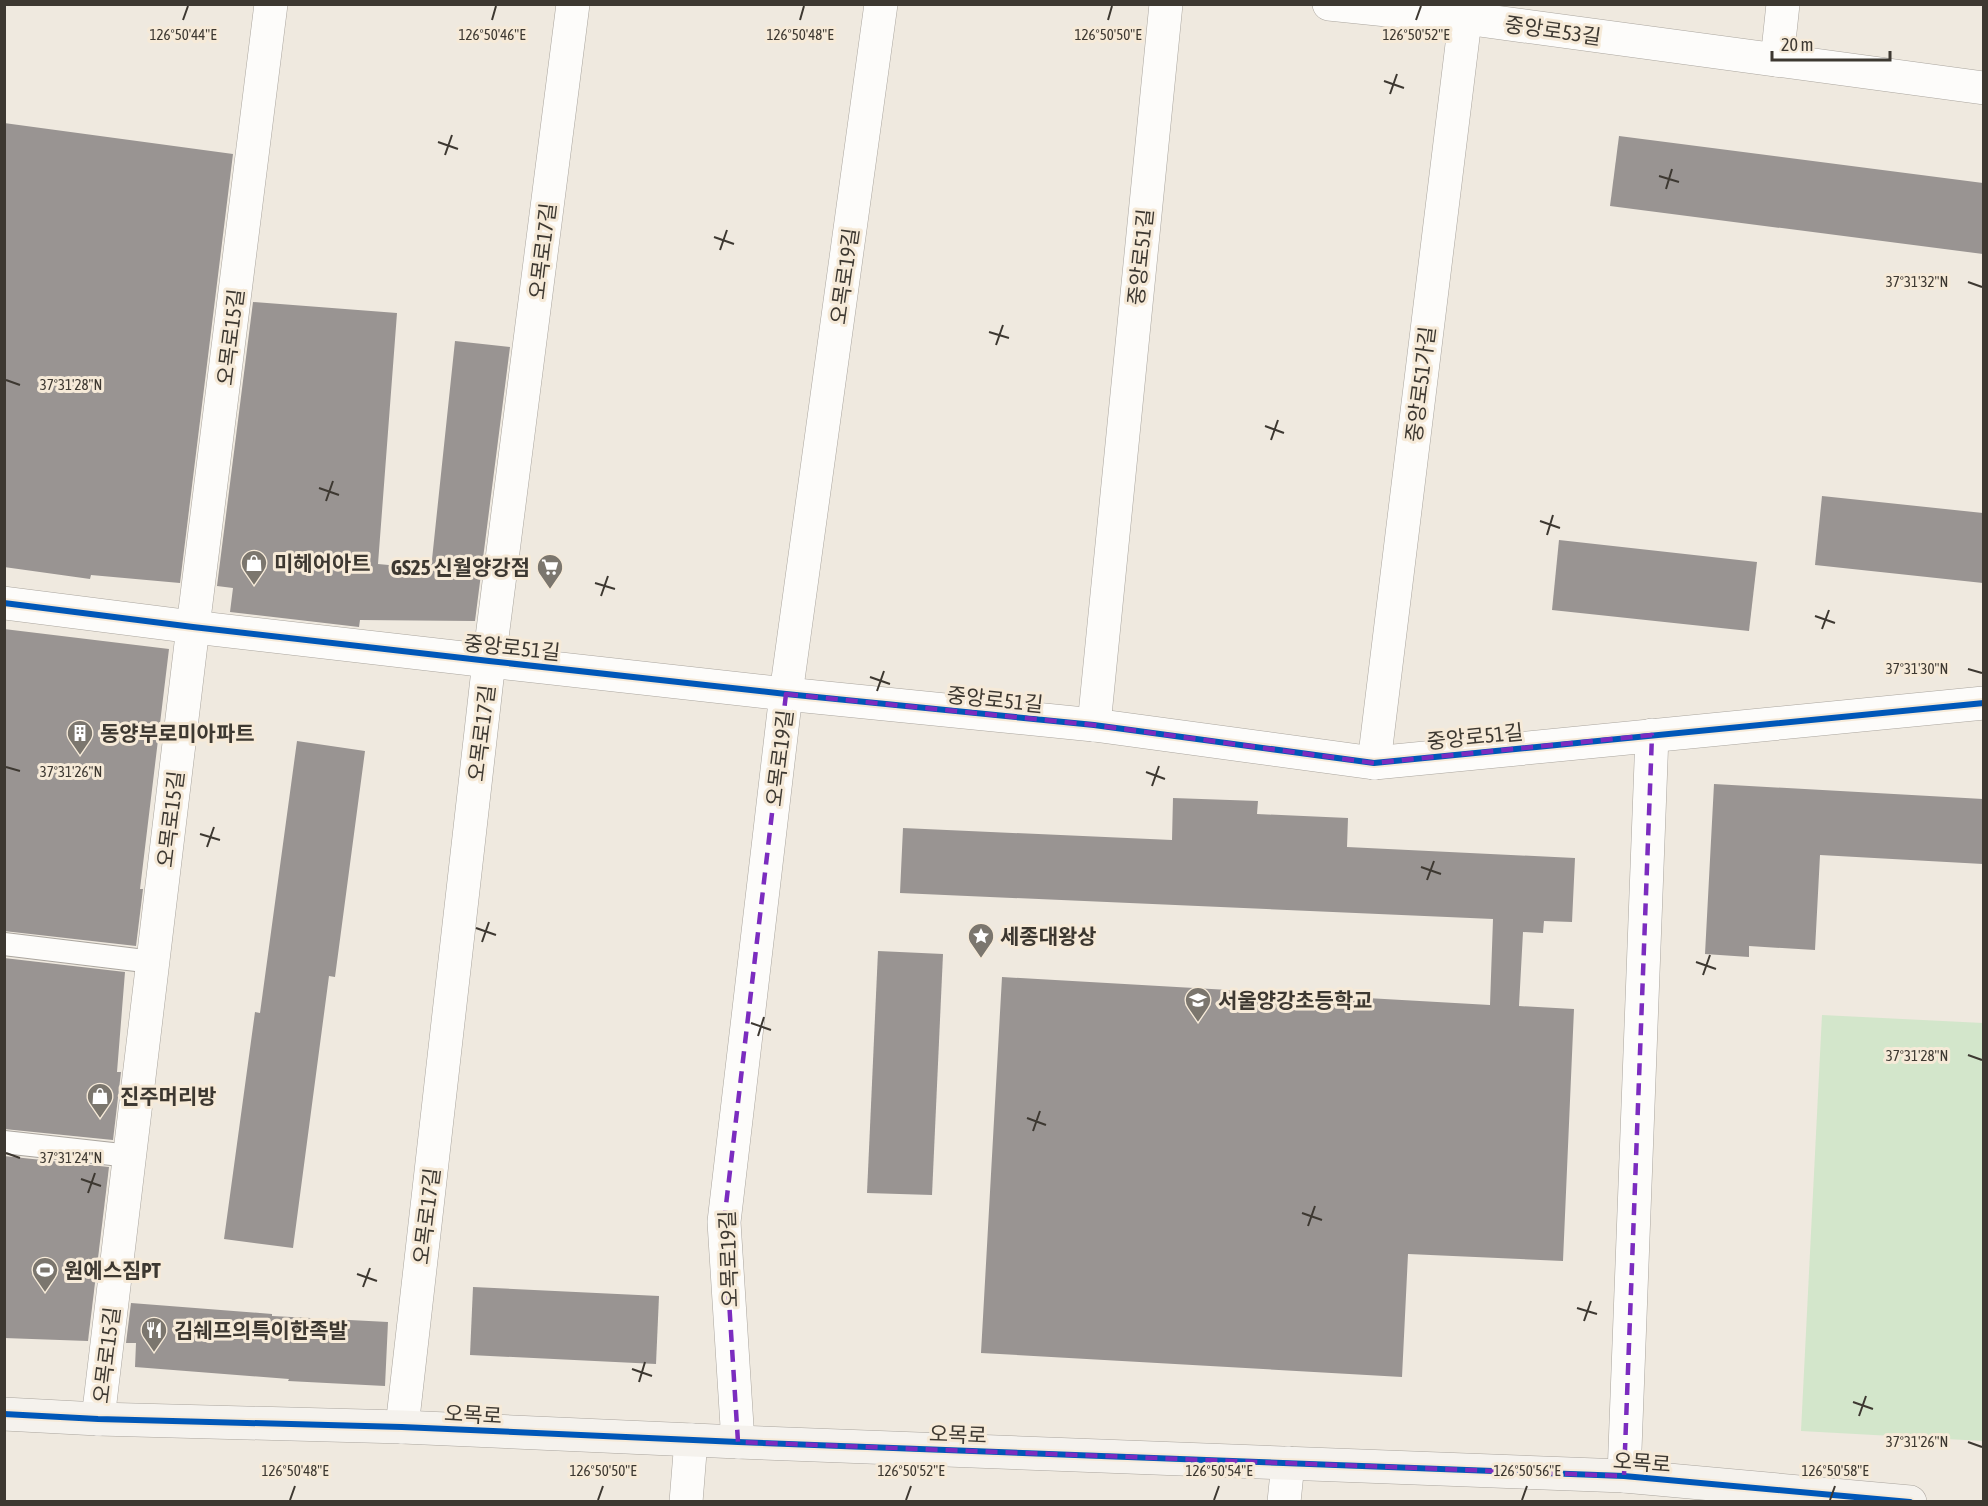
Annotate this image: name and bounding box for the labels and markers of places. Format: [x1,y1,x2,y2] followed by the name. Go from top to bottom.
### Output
[239,548,269,586] shop icon: 미헤어아트
[274,551,371,575] place label: 미헤어아트
[535,552,565,590] supermarket icon: GS25 신월양강점
[391,555,530,579] place label: GS25 신월양강점
[65,718,95,756] building icon: 동양부로미아파트
[100,721,255,745] place label: 동양부로미아파트
[966,921,996,959] place icon: 세종대왕상
[1000,924,1097,948] place label: 세종대왕상
[1183,985,1213,1023] school or university icon: 서울양강초등학교
[1218,988,1373,1012] place label: 서울양강초등학교
[85,1081,115,1119] shop icon: 진주머리방
[120,1084,217,1108] place label: 진주머리방
[30,1255,60,1293] sports icon: 원에스짐PT
[64,1258,162,1282] place label: 원에스짐PT
[139,1315,169,1353] restaurant icon: 김쉐프의특이한족발
[174,1318,348,1342] place label: 김쉐프의특이한족발

